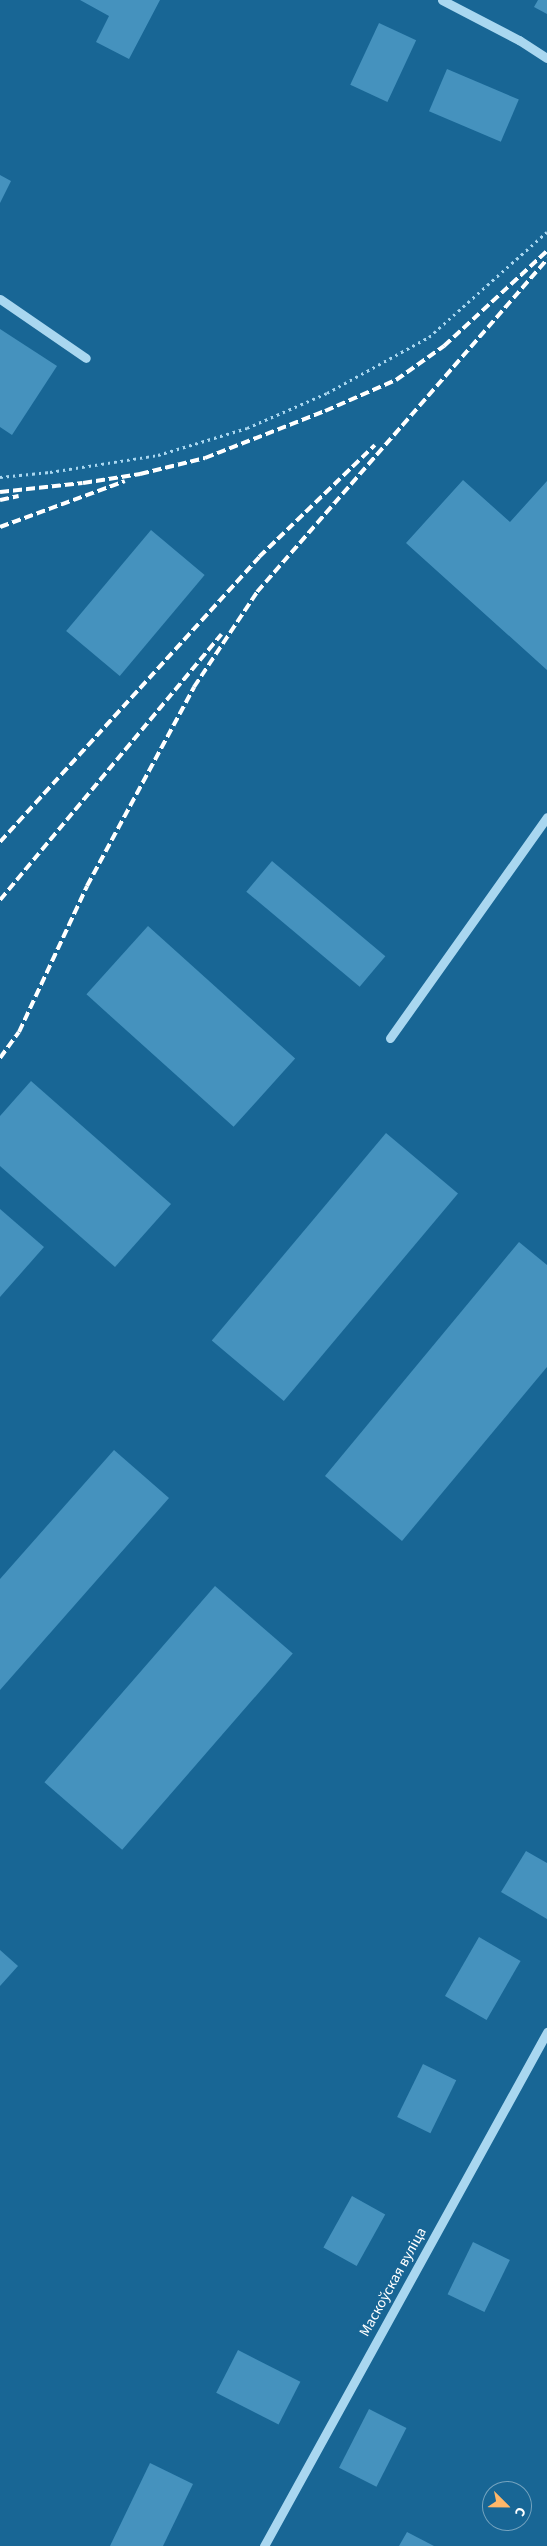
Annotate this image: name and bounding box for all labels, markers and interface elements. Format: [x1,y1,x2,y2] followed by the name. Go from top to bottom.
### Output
[356,2224,430,2340] street label: Маскоўская вуліца
[482,2481,532,2531] north arrow
[509,2504,531,2519] text: С

